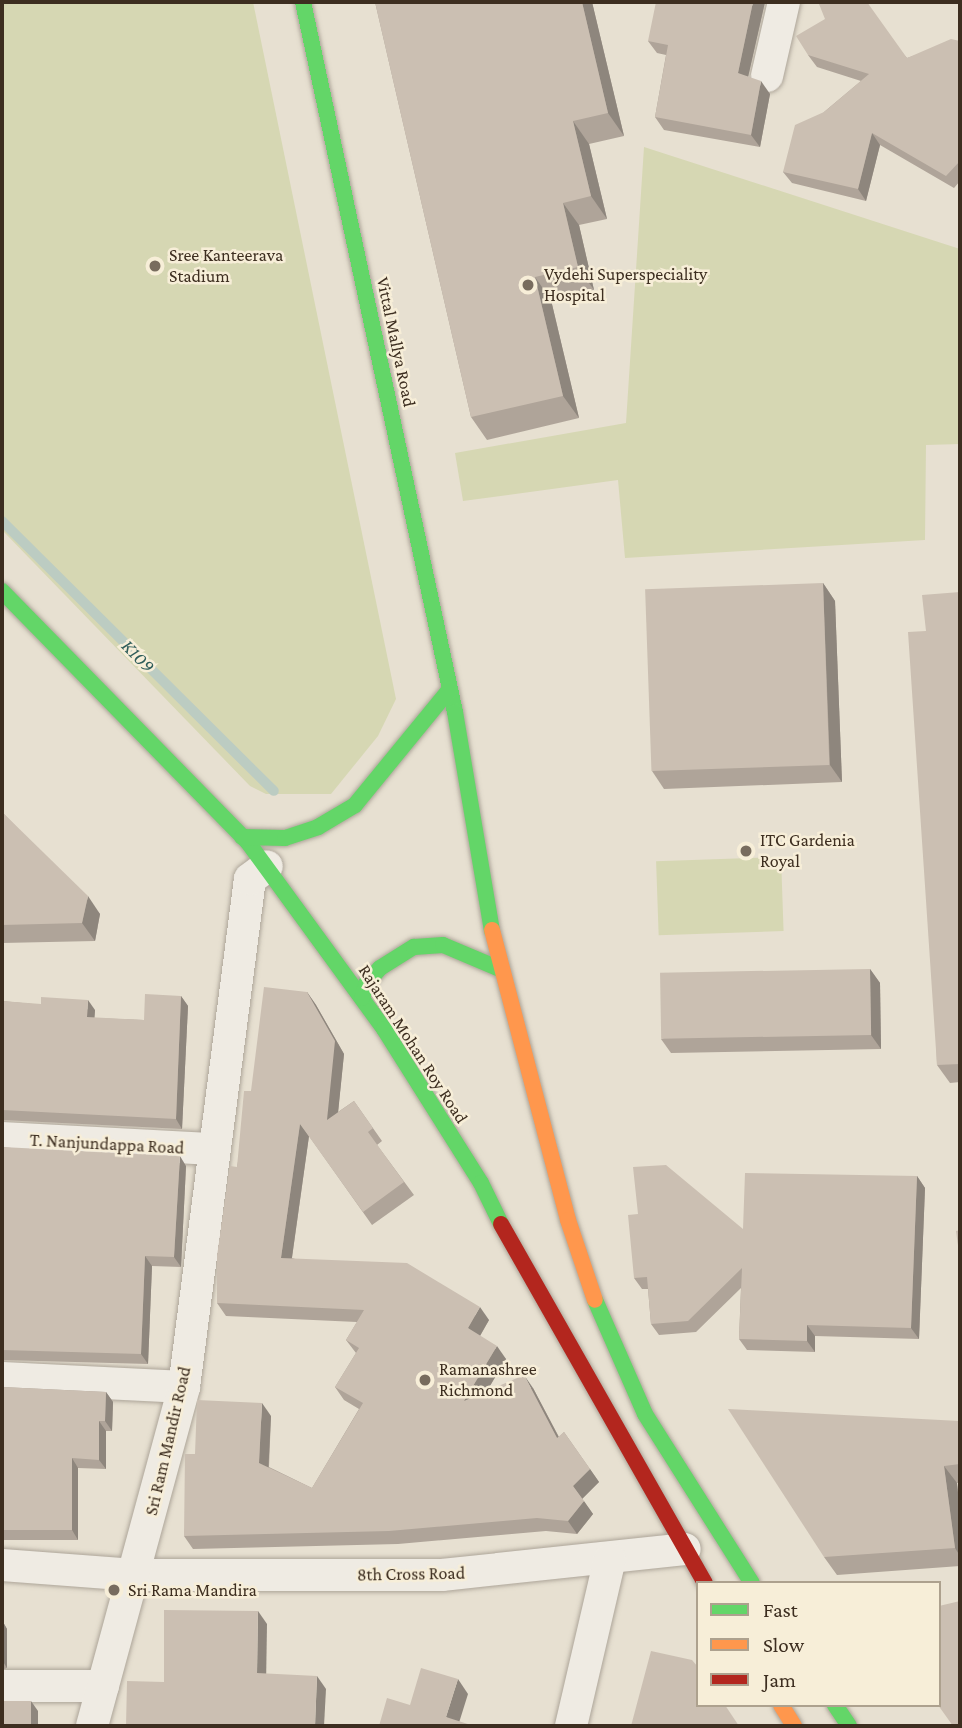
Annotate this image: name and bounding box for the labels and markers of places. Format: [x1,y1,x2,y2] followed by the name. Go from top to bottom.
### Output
[169,245,283,288] place label: Sree Kanteerava Stadium
[147,258,163,274] marker: Sree Kanteerava Stadium
[544,264,707,306] place label: Vydehi Superspeciality Hospital
[518,275,538,295] marker: Vydehi Superspeciality Hospital
[760,830,855,872] place label: ITC Gardenia Royal
[738,843,754,859] marker: ITC Gardenia Royal
[439,1359,537,1402] place label: Ramanashree Richmond
[417,1372,433,1388] marker: Ramanashree Richmond
[128,1579,257,1601] place label: Sri Rama Mandira
[106,1582,122,1598] marker: Sri Rama Mandira

